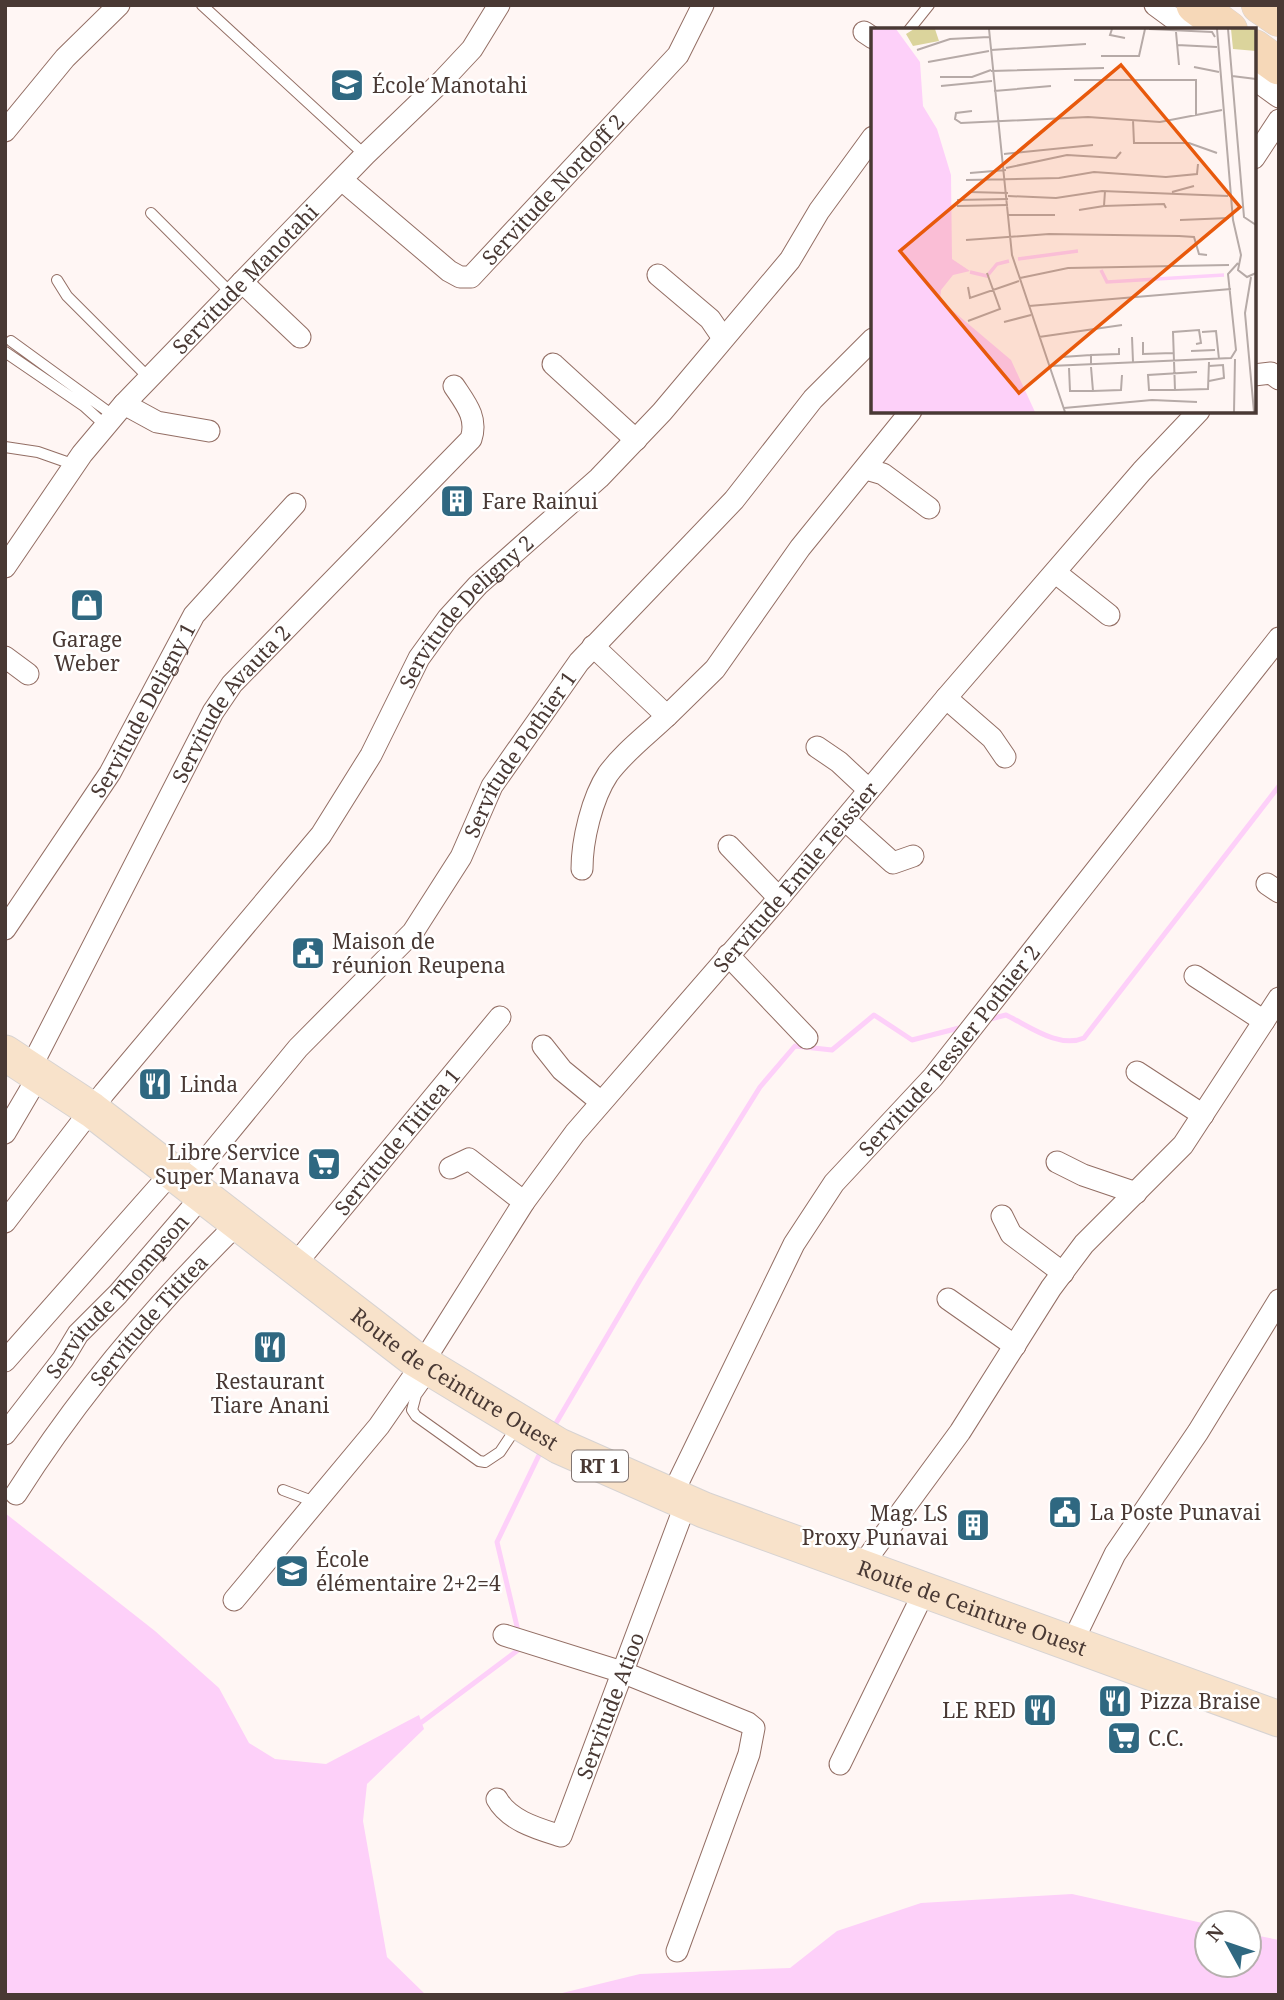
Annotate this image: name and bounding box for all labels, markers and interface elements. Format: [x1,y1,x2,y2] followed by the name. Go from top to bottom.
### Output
[871,28,1256,413] inset map
[328,66,366,104] school or university icon: École Manotahi
[372,71,527,99] place label: École Manotahi
[475,108,630,271] street label: Servitude Nordoff 2
[166,198,324,360] street label: Servitude Manotahi
[438,482,476,520] building icon: Fare Rainui
[482,487,598,515] place label: Fare Rainui
[392,529,539,693] street label: Servitude Deligny 2
[68,586,106,624] shop icon: Garage Weber
[84,618,201,803] street label: Servitude Deligny 1
[165,619,296,788] street label: Servitude Avauta 2
[52,625,122,677] place label: Garage Weber
[457,665,583,842] street label: Servitude Pothier 1
[707,776,884,978] street label: Servitude Emile Teissier
[332,927,506,979] place label: Maison de réunion Reupena
[289,934,327,972] public building icon: Maison de réunion Reupena
[852,939,1046,1162] street label: Servitude Tessier Pothier 2
[328,1062,466,1221] street label: Servitude Tititea 1
[136,1065,174,1103] restaurant icon: Linda
[180,1070,238,1098] place label: Linda
[155,1138,300,1190] place label: Libre Service Super Manava
[305,1145,343,1183] supermarket icon: Libre Service Super Manava
[39,1208,195,1384] street label: Servitude Thompson
[84,1248,214,1392] street label: Servitude Tititea
[346,1301,564,1456] street label: Route de Ceinture Ouest
[251,1328,289,1366] restaurant icon: Restaurant Tiare Anani
[211,1367,329,1419] place label: Restaurant Tiare Anani
[572,1450,628,1482] road number: RT 1
[1046,1493,1084,1531] public building icon: La Poste Punavai
[1090,1498,1261,1526] place label: La Poste Punavai
[802,1499,948,1551] place label: Mag. LS Proxy Punavai
[954,1506,992,1544] building icon: Mag. LS Proxy Punavai
[316,1545,501,1597] place label: École élémentaire 2+2=4
[273,1552,311,1590] school or university icon: École élémentaire 2+2=4
[854,1553,1091,1662] street label: Route de Ceinture Ouest
[570,1628,650,1783] street label: Servitude Atioo
[1096,1682,1134,1720] restaurant icon: Pizza Braise
[1140,1687,1261,1715] place label: Pizza Braise
[1021,1691,1059,1729] restaurant icon: LE RED
[942,1696,1016,1724] place label: LE RED
[1105,1719,1143,1757] supermarket icon: C.C.
[1148,1724,1184,1752] place label: C.C.
[1193,1909,1263,1979] north arrow
[1200,1919,1230,1947] text: N

